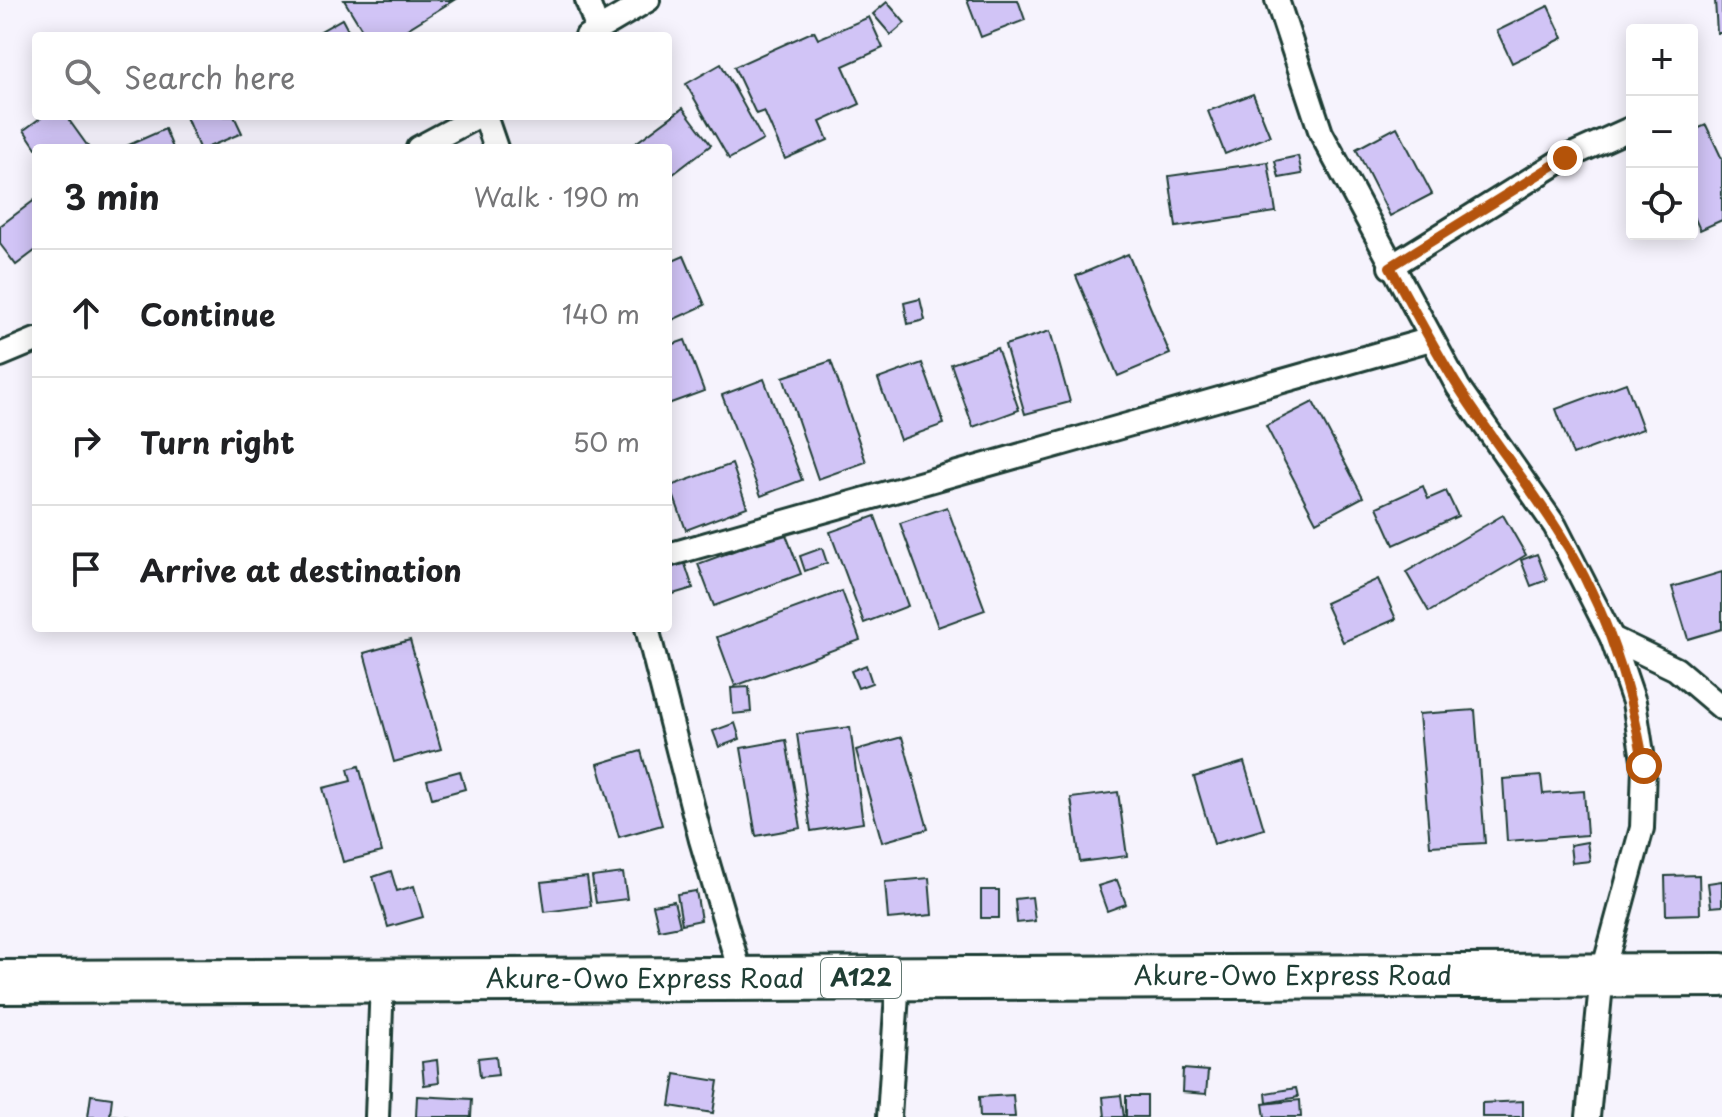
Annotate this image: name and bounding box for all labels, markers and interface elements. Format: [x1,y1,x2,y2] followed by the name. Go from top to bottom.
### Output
[1626,24,1698,240] map controls
[1626,24,1698,96] button: +
[32,32,672,120] search box
[60,54,104,98] icon: search
[124,54,296,99] text: Search here
[1626,96,1698,168] button: −
[1547,140,1583,176] route end
[1626,168,1698,240] button: locate
[64,170,160,222] text: 3 min
[474,177,640,216] text: Walk · 190 m
[64,291,108,335] icon: ahead
[140,291,275,336] text: Continue
[562,294,640,333] text: 140 m
[64,419,108,463] icon: right
[140,419,295,464] text: Turn right
[573,422,640,461] text: 50 m
[64,547,108,591] icon: arrive
[140,547,462,592] text: Arrive at destination
[1626,748,1662,784] route start
[1134,955,1452,994] street label: Akure-Owo Express Road
[486,958,804,997] street label: Akure-Owo Express Road
[821,958,901,998] road number: A122

